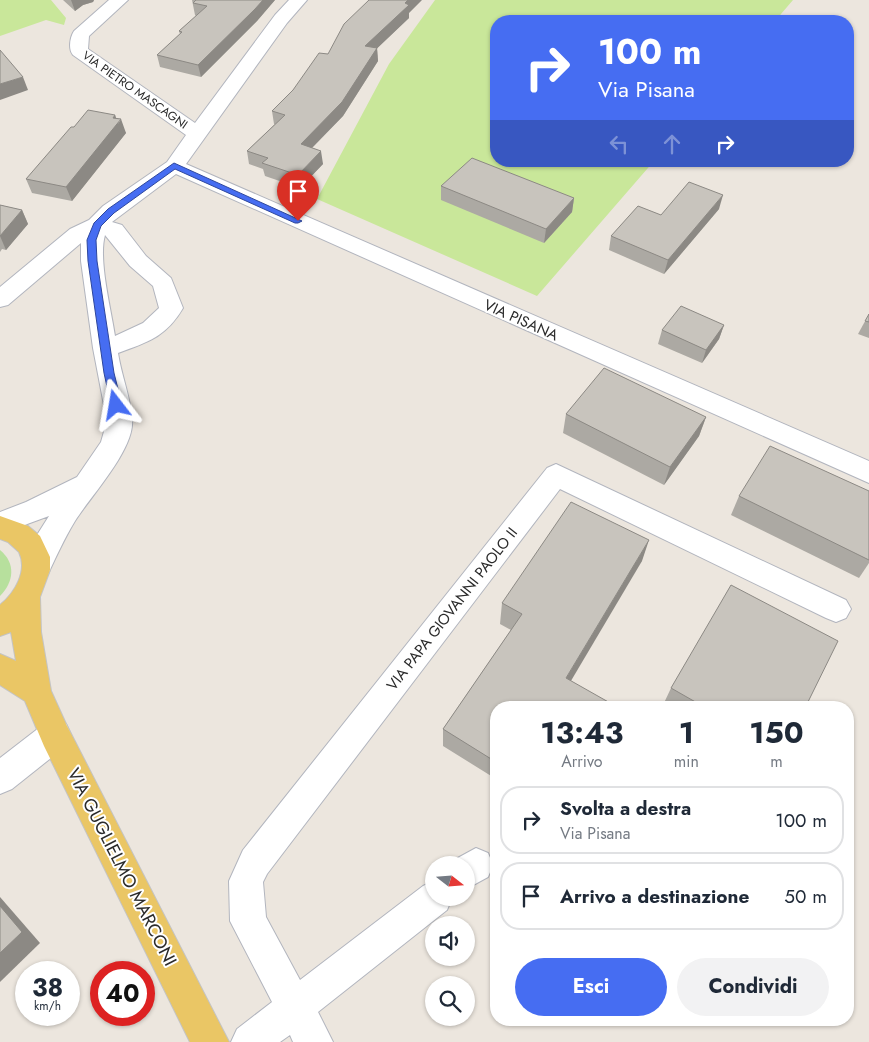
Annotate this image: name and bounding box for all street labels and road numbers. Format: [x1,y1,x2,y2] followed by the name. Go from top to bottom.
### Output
[79,47,191,133] street label: VIA PIETRO MASCAGNI
[480,294,562,346] street label: VIA PISANA
[381,523,523,695] street label: VIA PAPA GIOVANNI PAOLO II
[61,764,183,970] street label: VIA GUGLIELMO MARCONI

